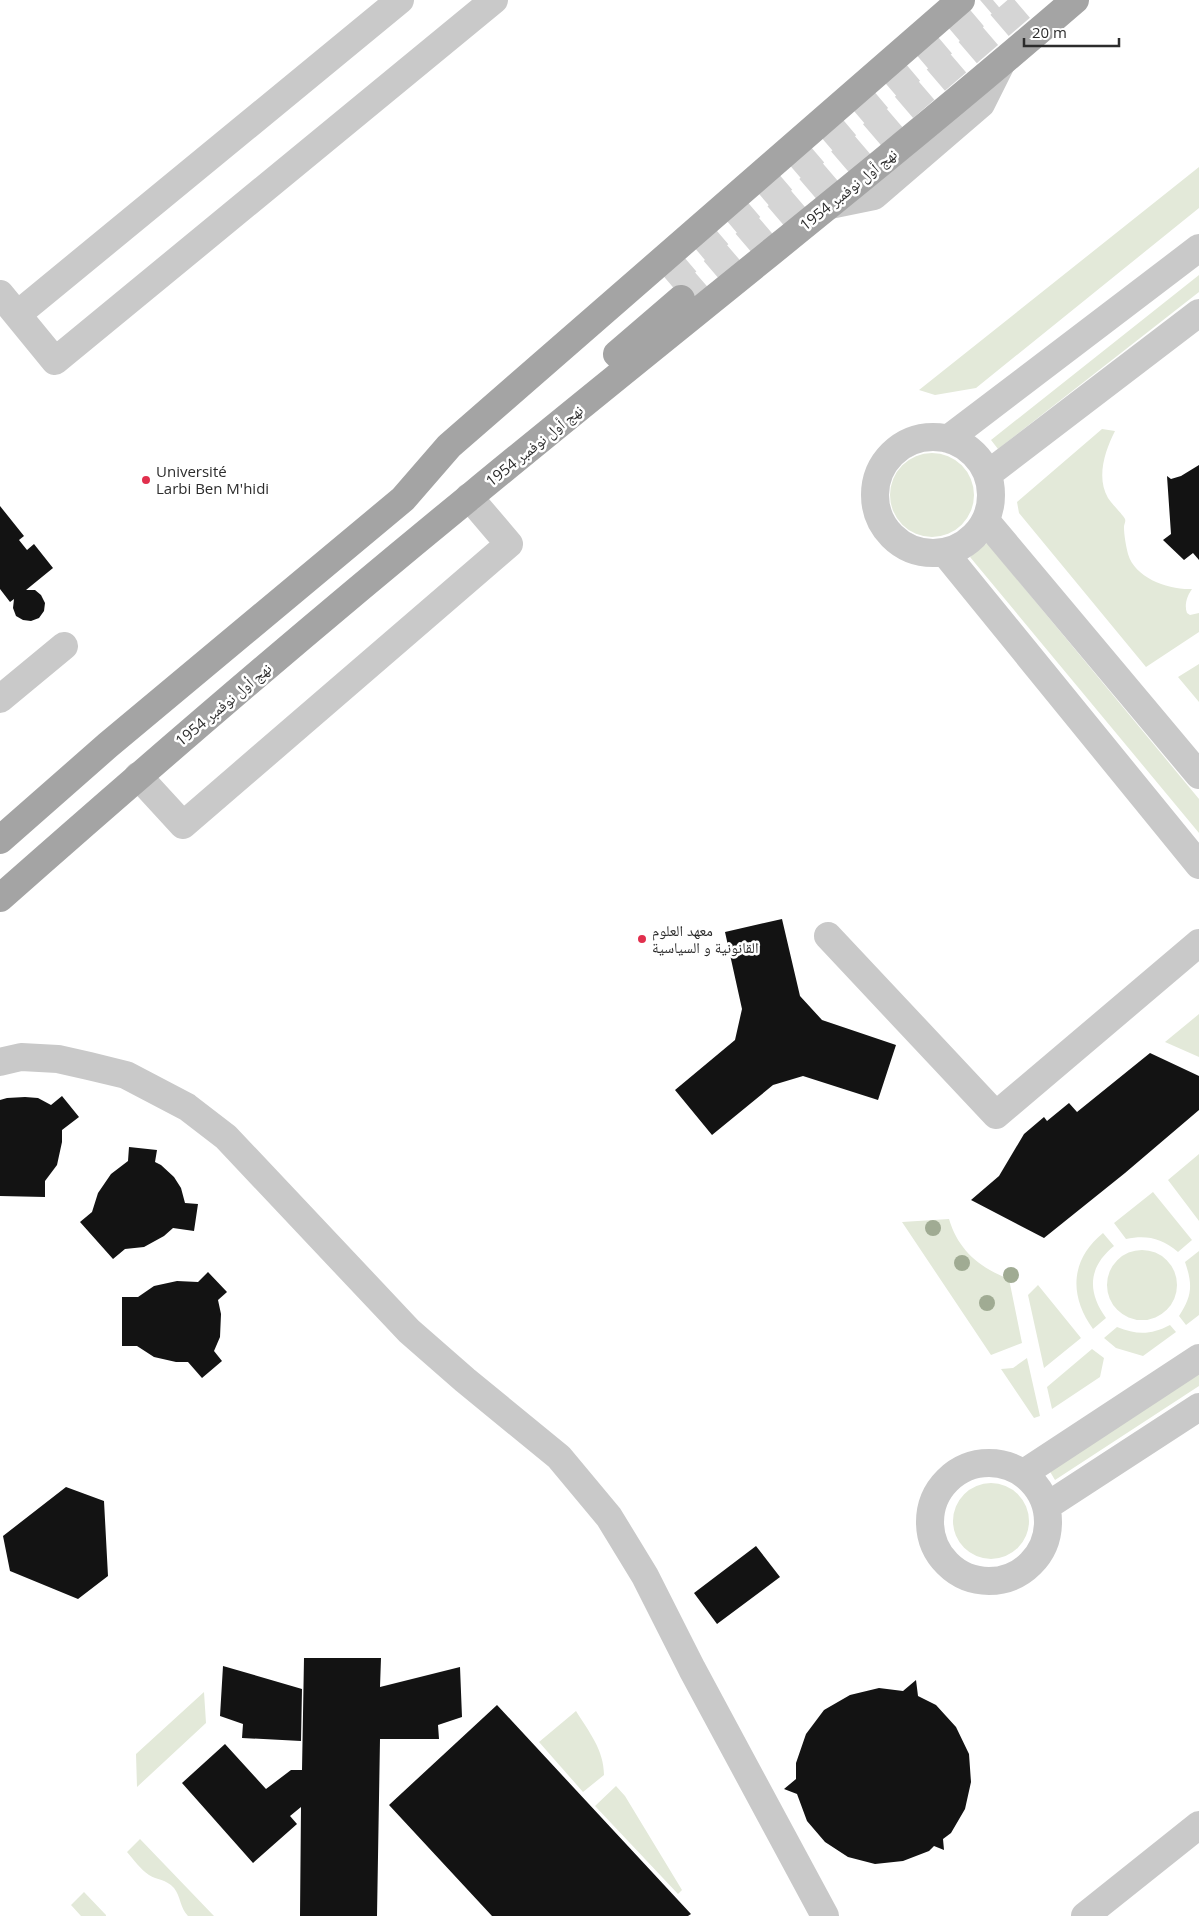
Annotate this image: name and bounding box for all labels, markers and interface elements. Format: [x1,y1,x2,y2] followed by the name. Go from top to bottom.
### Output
[1024,15,1119,47] scale bar
[1032,22,1067,42] text: 20 m
[795,144,901,235] street label: نهج أول نوفمبر 1954
[481,400,587,491] street label: نهج أول نوفمبر 1954
[156,461,269,498] place label: Université Larbi Ben M'hidi
[140,474,152,486] marker: Université Larbi Ben M'hidi
[171,658,276,751] street label: نهج أول نوفمبر 1954
[652,920,759,957] place label: معهد العلوم القانونية و السياسية
[636,933,648,945] marker: معهد العلوم القانونية و السياسية

